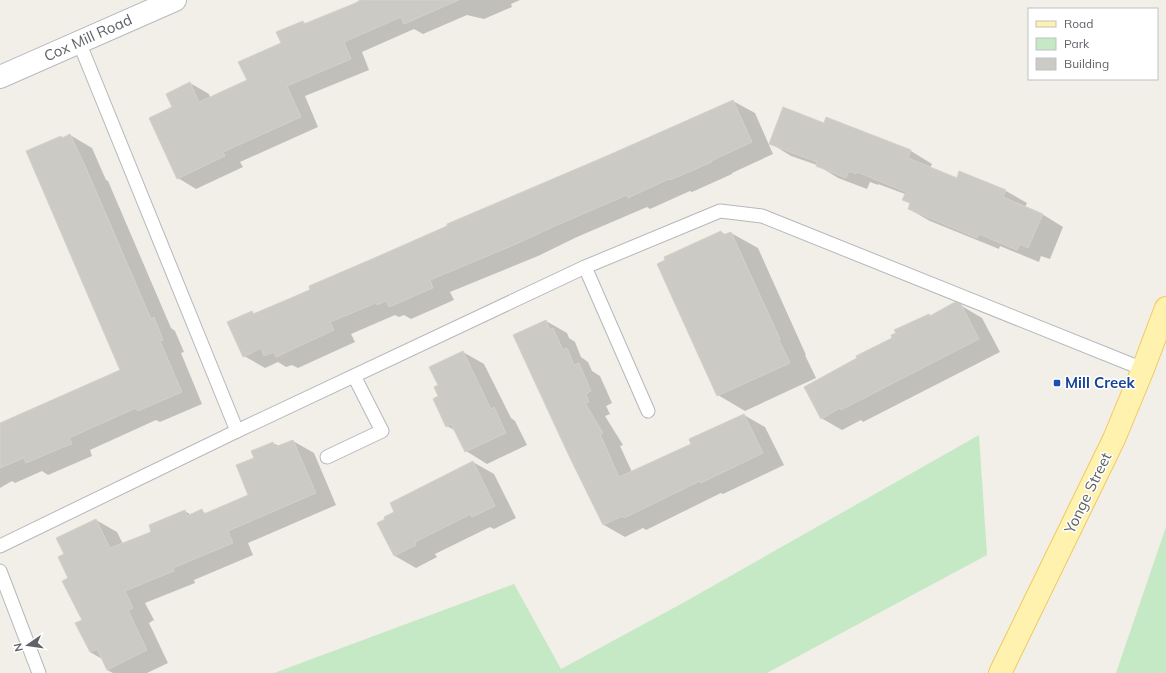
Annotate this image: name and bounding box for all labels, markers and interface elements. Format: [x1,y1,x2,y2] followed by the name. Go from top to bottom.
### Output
[1028,8,1158,80] legend
[41,10,135,65] street label: Cox Mill Road
[1064,16,1093,31] text: Road
[1064,36,1090,51] text: Park
[1064,56,1109,71] text: Building
[1065,373,1135,392] place label: Mill Creek
[1052,378,1062,388] marker: Mill Creek
[1059,449,1115,537] street label: Yonge Street
[8,625,48,665] north arrow
[11,642,26,653] text: N

